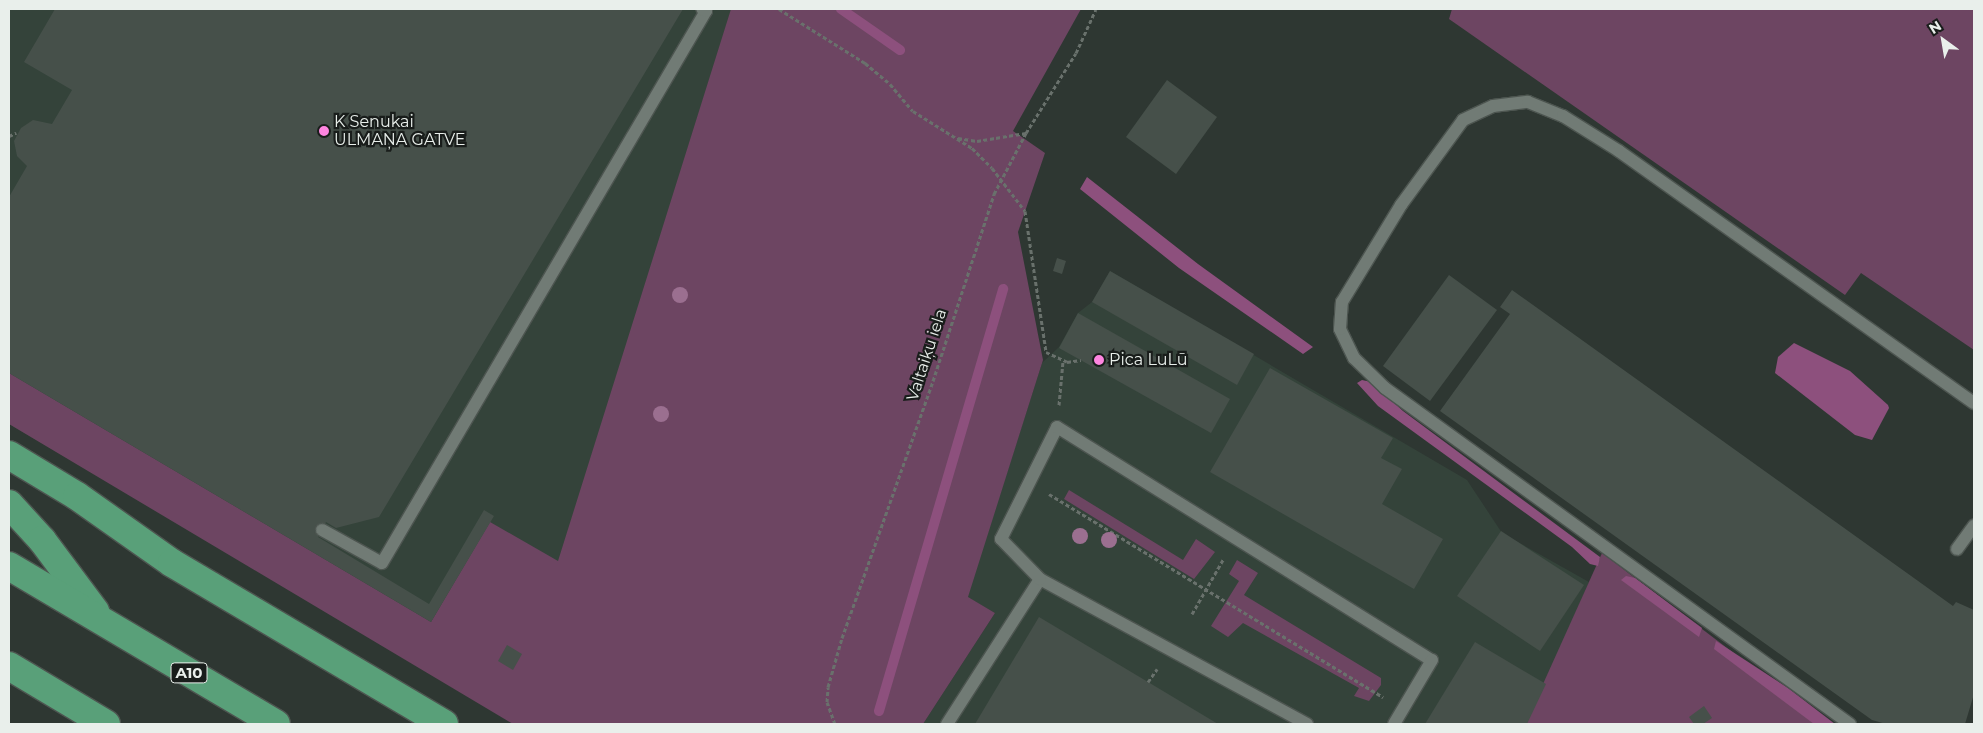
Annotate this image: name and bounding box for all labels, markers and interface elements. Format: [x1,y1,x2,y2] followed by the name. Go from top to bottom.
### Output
[1918,15,1968,65] north arrow
[1925,17,1945,38] text: N
[334,112,466,150] place label: K Senukai ULMAŅA GATVE
[318,125,330,137] marker: K Senukai ULMAŅA GATVE
[903,306,951,404] street label: Valtaiķu iela
[1109,350,1188,370] place label: Pica LuLū
[1093,354,1105,366] marker: Pica LuLū
[170,660,208,686] road number: A10

